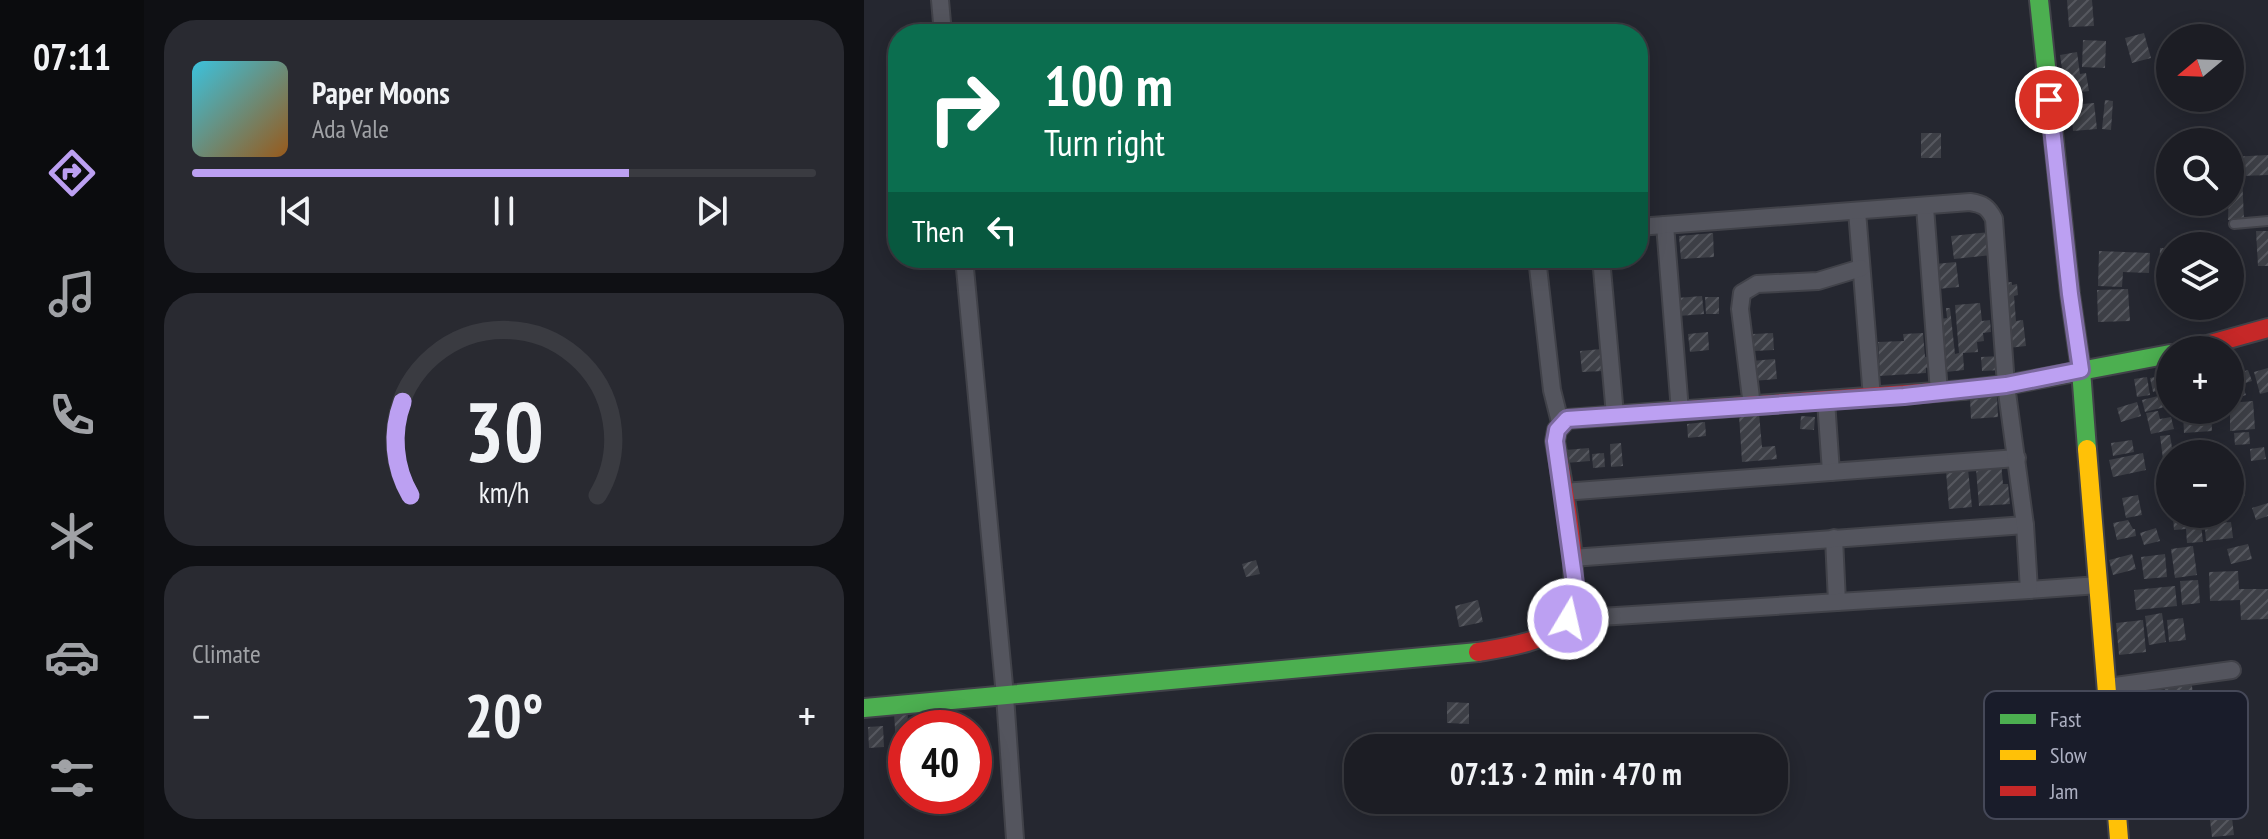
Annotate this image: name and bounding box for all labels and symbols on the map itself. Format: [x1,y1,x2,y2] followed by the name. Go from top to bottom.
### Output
[2156,24,2244,112] north arrow
[2015,66,2083,134] pin
[1526,577,1610,661] position arrow
[1984,691,2248,819] legend
[2050,705,2081,733] text: Fast
[888,710,992,814] speed limit sign: 40
[2050,741,2087,769] text: Slow
[2049,777,2078,805] text: Jam

